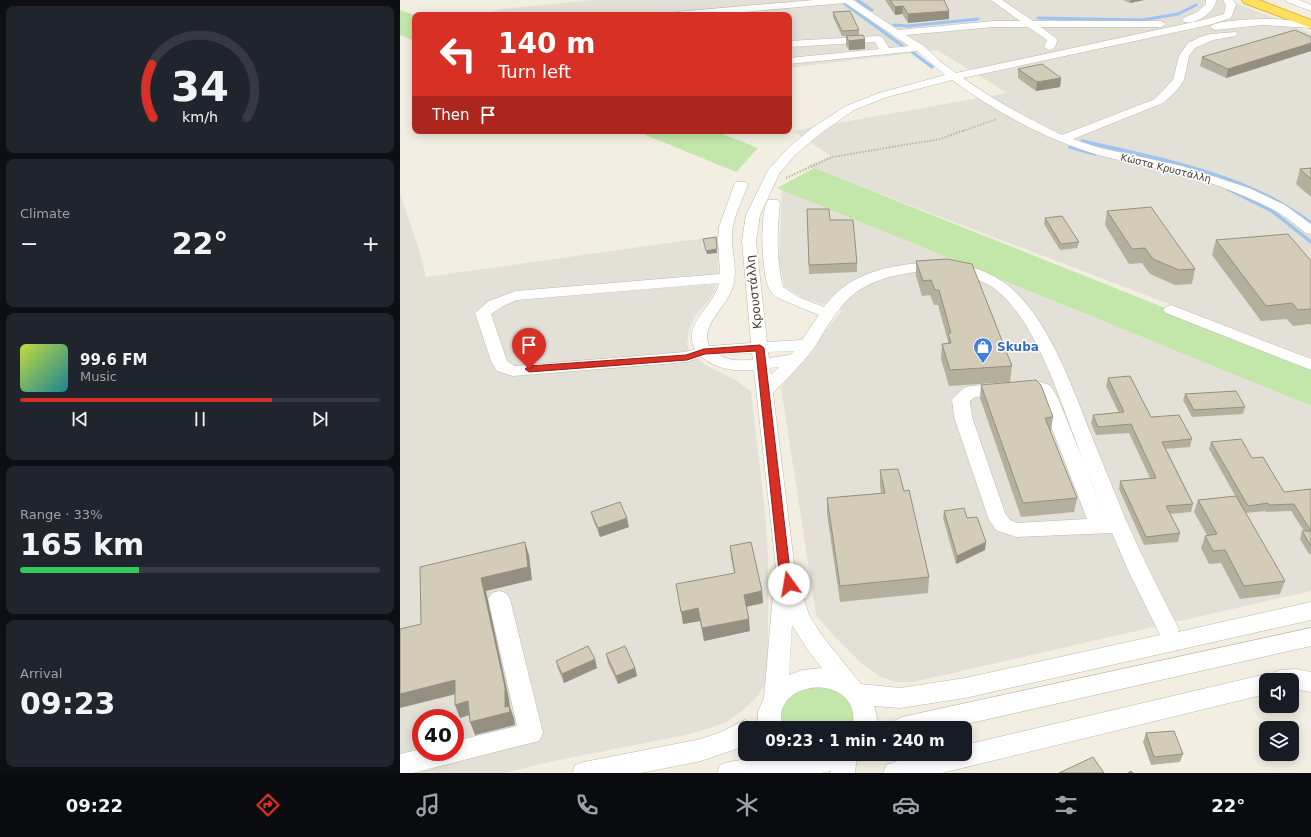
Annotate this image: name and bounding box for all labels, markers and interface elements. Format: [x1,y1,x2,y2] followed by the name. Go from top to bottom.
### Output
[498,27,595,60] text: 140 m
[432,28,484,80] icon: left
[498,61,571,82] text: Turn left
[171,62,229,111] text: 34
[477,104,499,126] icon: arrive
[432,106,469,124] text: Then
[182,108,218,124] text: km/h
[1120,151,1212,185] street label: Κώστα Κρυστάλλη
[20,206,70,221] text: Climate
[172,226,228,261] text: 22°
[20,231,38,256] text: −
[362,231,380,256] text: +
[743,254,765,330] street label: Κρουστάλλη
[512,328,546,369] pin
[518,334,540,356] icon: arrive
[972,336,994,364] shop icon: Skuba
[997,340,1039,354] place label: Skuba
[80,351,147,369] text: 99.6 FM
[80,369,117,384] text: Music
[69,408,91,430] icon: previous
[189,408,211,430] icon: pause
[309,408,331,430] icon: next
[20,507,103,522] text: Range · 33%
[20,527,144,562] text: 165 km
[768,563,810,605] position arrow
[20,666,62,681] text: Arrival
[1259,673,1299,761] map controls
[1259,673,1299,713] button: sound
[20,686,116,721] text: 09:23
[412,709,464,761] speed limit sign: 40
[1259,721,1299,761] button: layers
[765,732,945,750] text: 09:23 · 1 min · 240 m
[254,791,282,819] icon: directions
[414,791,442,819] icon: music
[573,791,601,819] icon: phone
[733,791,761,819] icon: climate
[892,791,920,819] icon: car
[1052,791,1080,819] icon: filters
[66,795,123,816] text: 09:22
[1211,795,1245,816] text: 22°

